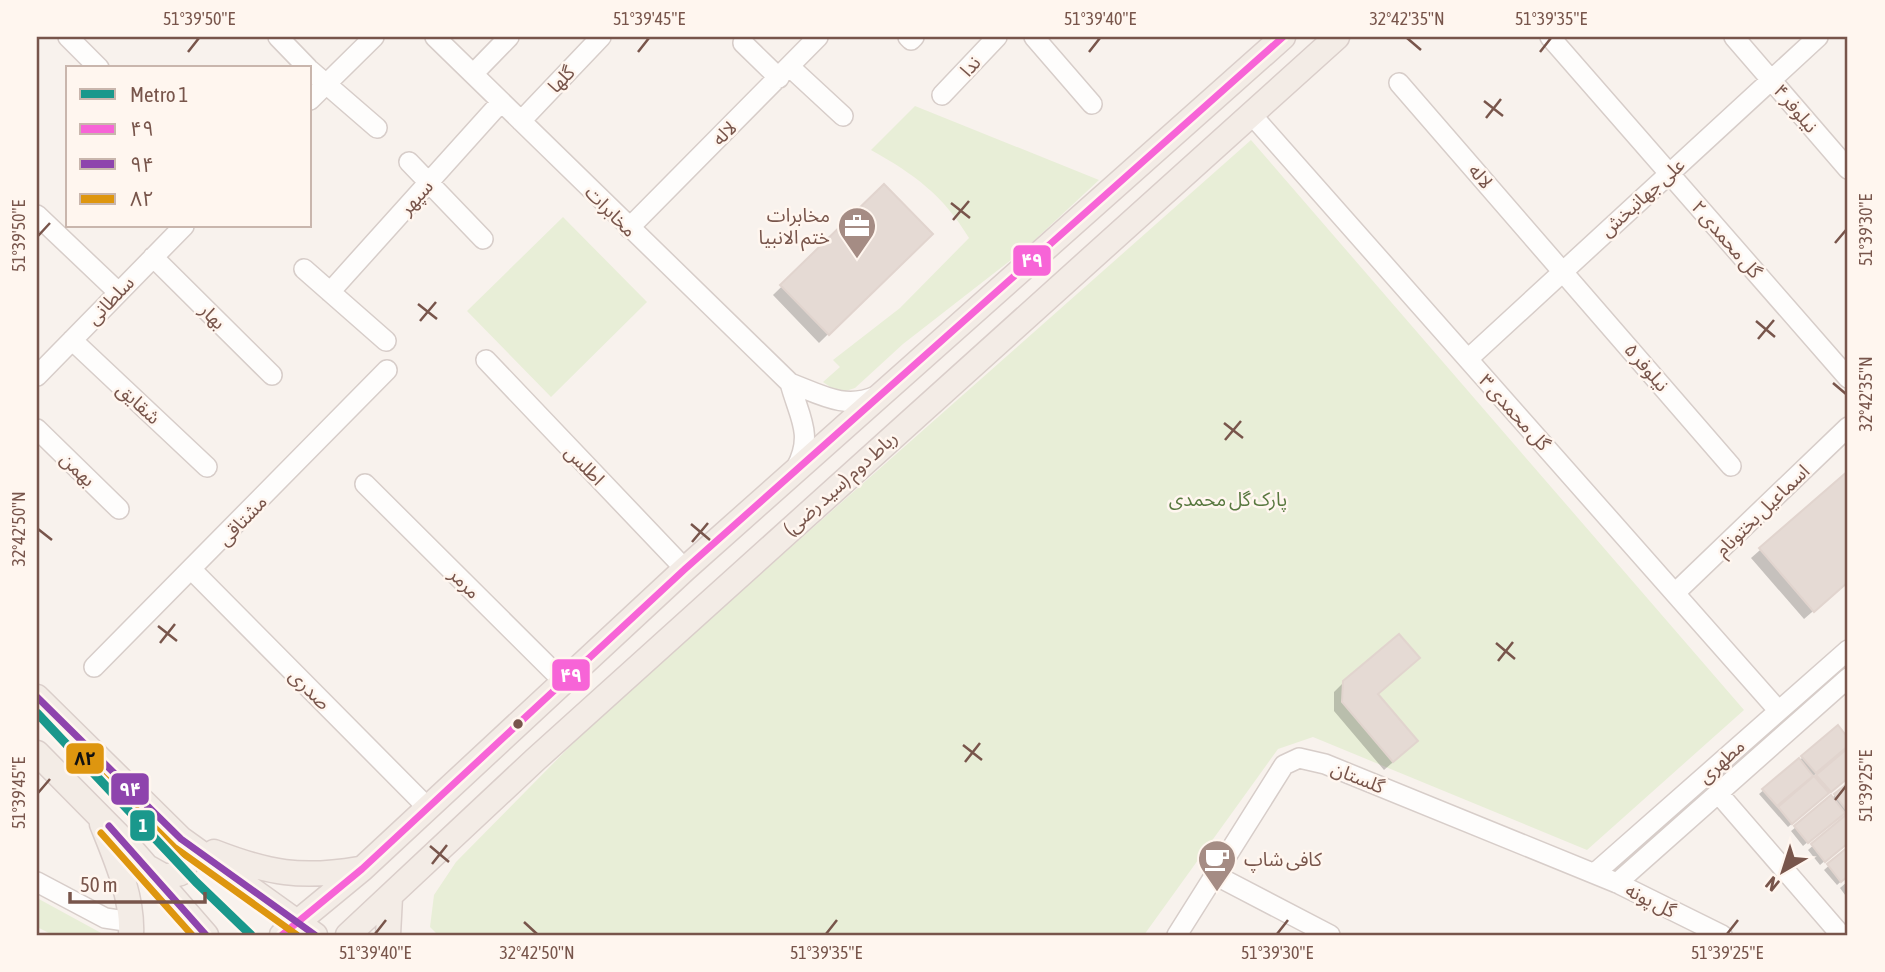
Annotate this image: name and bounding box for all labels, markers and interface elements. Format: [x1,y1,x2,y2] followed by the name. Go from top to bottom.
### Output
[163,8,235,29] text: 51°39'50"E
[613,8,685,29] text: 51°39'45"E
[1064,8,1136,29] text: 51°39'40"E
[1369,8,1445,29] text: 32°42'35"N
[1515,8,1587,29] text: 51°39'35"E
[955,51,985,81] street label: ندا
[543,60,580,97] street label: گلها
[66,66,312,228] legend
[1769,79,1823,137] street label: نیلوفر ۴
[130,82,188,106] text: Metro 1
[130,116,154,140] text: ۴۹
[707,116,741,150] street label: لاله
[130,152,154,176] text: ۹۴
[1595,153,1689,241] street label: علی جهانبخش
[1464,159,1498,193] street label: لاله
[394,175,439,221] street label: سپهر
[580,181,641,242] street label: مخابرات
[130,186,154,210] text: ۸۲
[1855,194,1876,266] text: 51°39'30"E
[1687,196,1767,284] street label: گل محمدی ۲
[8,200,29,272] text: 51°39'50"E
[759,204,830,252] place label: مخابرات ختم الانبیا
[836,205,878,260] office icon: مخابرات ختم الانبیا
[1012,244,1052,277] line badge: ۴۹
[1021,249,1043,271] text: ۴۹
[82,271,139,329] street label: سلطانی
[194,298,230,334] street label: بهار
[1619,339,1674,396] street label: نیلوفر ۵
[1855,356,1876,432] text: 32°42'35"N
[1474,369,1556,456] street label: گل محمدی ۳
[112,378,165,429] street label: شقایق
[779,426,904,543] street label: رباط دوم (سید رضی)
[560,440,609,490] street label: اطلس
[55,447,100,491] street label: بهمن
[1710,460,1816,563] street label: اسماعیل بختونام
[1169,488,1287,512] park label: پارک گل محمدی
[213,490,272,550] street label: مشتاقی
[8,491,29,567] text: 32°42'50"N
[444,562,485,604] street label: مرمر
[551,658,591,692] line badge: ۴۹
[284,664,335,715] street label: صدری
[560,664,582,686] text: ۴۹
[511,717,525,731] unlabelled marker
[1693,734,1749,788] street label: مطهری
[65,742,105,775] line badge: ۸۲
[74,747,96,769] text: ۸۲
[1855,750,1876,822] text: 51°39'25"E
[1328,756,1389,798] street label: گلستان
[8,757,29,829] text: 51°39'45"E
[110,772,150,806] line badge: ۹۴
[119,778,141,800] text: ۹۴
[129,809,156,842] line badge: 1
[139,814,148,836] text: 1
[1748,836,1818,906] north arrow
[1196,838,1238,893] cafe icon: کافی شاپ
[1244,848,1323,873] place label: کافی شاپ
[70,860,205,904] scale bar
[80,872,118,896] text: 50 m
[1761,872,1784,896] text: N
[1621,878,1681,924] street label: گل پونه
[339,942,411,963] text: 51°39'40"E
[499,942,575,963] text: 32°42'50"N
[790,942,862,963] text: 51°39'35"E
[1241,942,1313,963] text: 51°39'30"E
[1691,942,1763,963] text: 51°39'25"E

